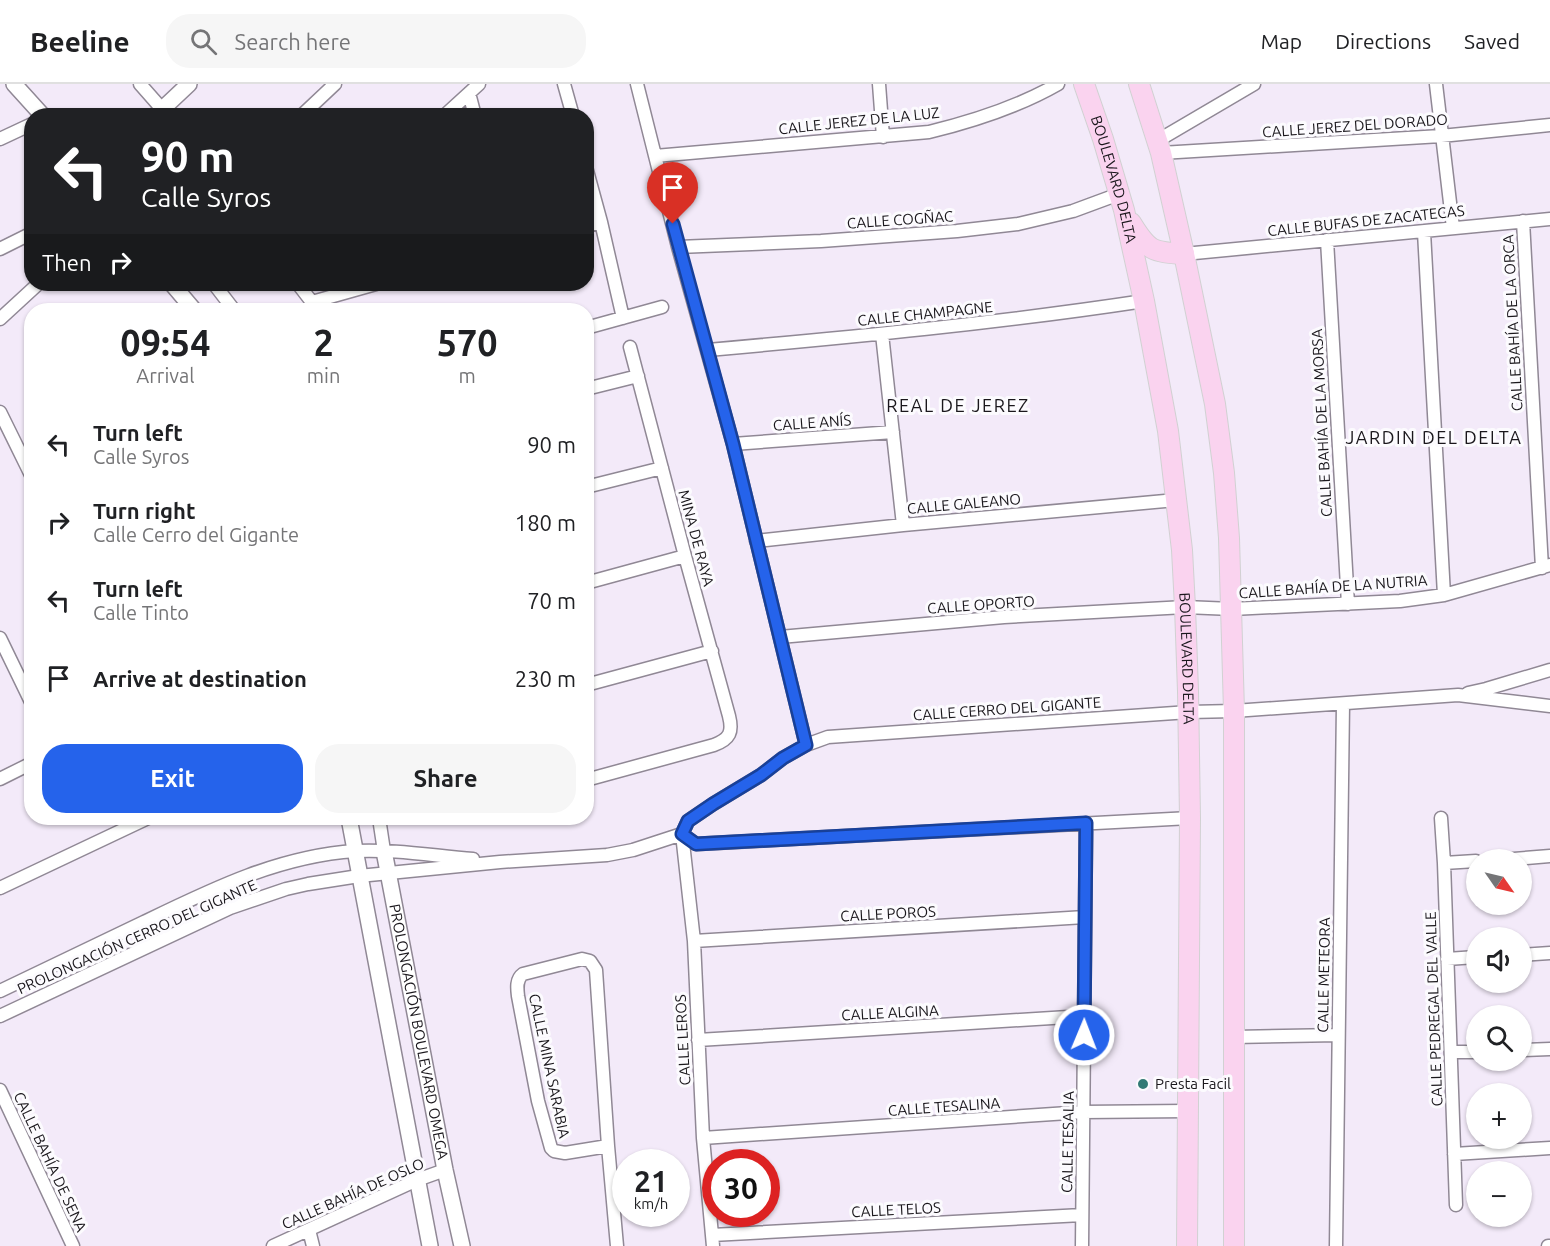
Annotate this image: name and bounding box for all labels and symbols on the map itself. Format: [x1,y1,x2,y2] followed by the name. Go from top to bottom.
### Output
[778,104,940,137] street label: CALLE JEREZ DE LA LUZ
[1262,111,1448,140] street label: CALLE JEREZ DEL DORADO
[1088,113,1140,245] street label: BOULEVARD DELTA
[647,162,698,224] pin
[1267,202,1465,239] street label: CALLE BUFAS DE ZACATECAS
[846,207,954,232] street label: CALLE COGÑAC
[1499,234,1526,412] street label: CALLE BAHÍA DE LA ORCA
[857,298,993,329] street label: CALLE CHAMPAGNE
[1308,328,1335,518] street label: CALLE BAHÍA DE LA MORSA
[886,395,1030,415] district label: REAL DE JEREZ
[772,411,852,434] street label: CALLE ANÍS
[1345,427,1523,447] district label: JARDIN DEL DELTA
[675,488,718,588] street label: MINA DE RAYA
[906,490,1022,517] street label: CALLE GALEANO
[1238,571,1428,602] street label: CALLE BAHÍA DE LA NUTRIA
[927,592,1035,617] street label: CALLE OPORTO
[1176,592,1198,725] street label: BOULEVARD DELTA
[912,693,1102,724] street label: CALLE CERRO DEL GIGANTE
[1466,849,1532,915] north arrow
[14,876,259,997] street label: PROLONGACIÓN CERRO DEL GIGANTE
[386,902,452,1161] street label: PROLONGACIÓN BOULEVARD OMEGA
[840,902,936,924] street label: CALLE POROS
[1422,911,1445,1107] street label: CALLE PEDREGAL DEL VALLE
[1314,917,1333,1033] street label: CALLE METEORA
[526,992,573,1140] street label: CALLE MINA SARABIA
[672,994,693,1086] street label: CALLE LEROS
[841,1001,939,1024] street label: CALLE ALGINA
[1052,1003,1116,1067] position arrow
[1155,1075,1231,1092] place label: Presta Facil
[1136,1077,1150,1091] marker: Presta Facil
[11,1089,90,1235] street label: CALLE BAHÍA DE SENA
[1058,1091,1077,1193] street label: CALLE TESALIA
[887,1094,1001,1119] street label: CALLE TESALINA
[702,1149,780,1227] speed limit sign: 30
[279,1154,427,1233] street label: CALLE BAHÍA DE OSLO
[851,1199,941,1220] street label: CALLE TELOS

